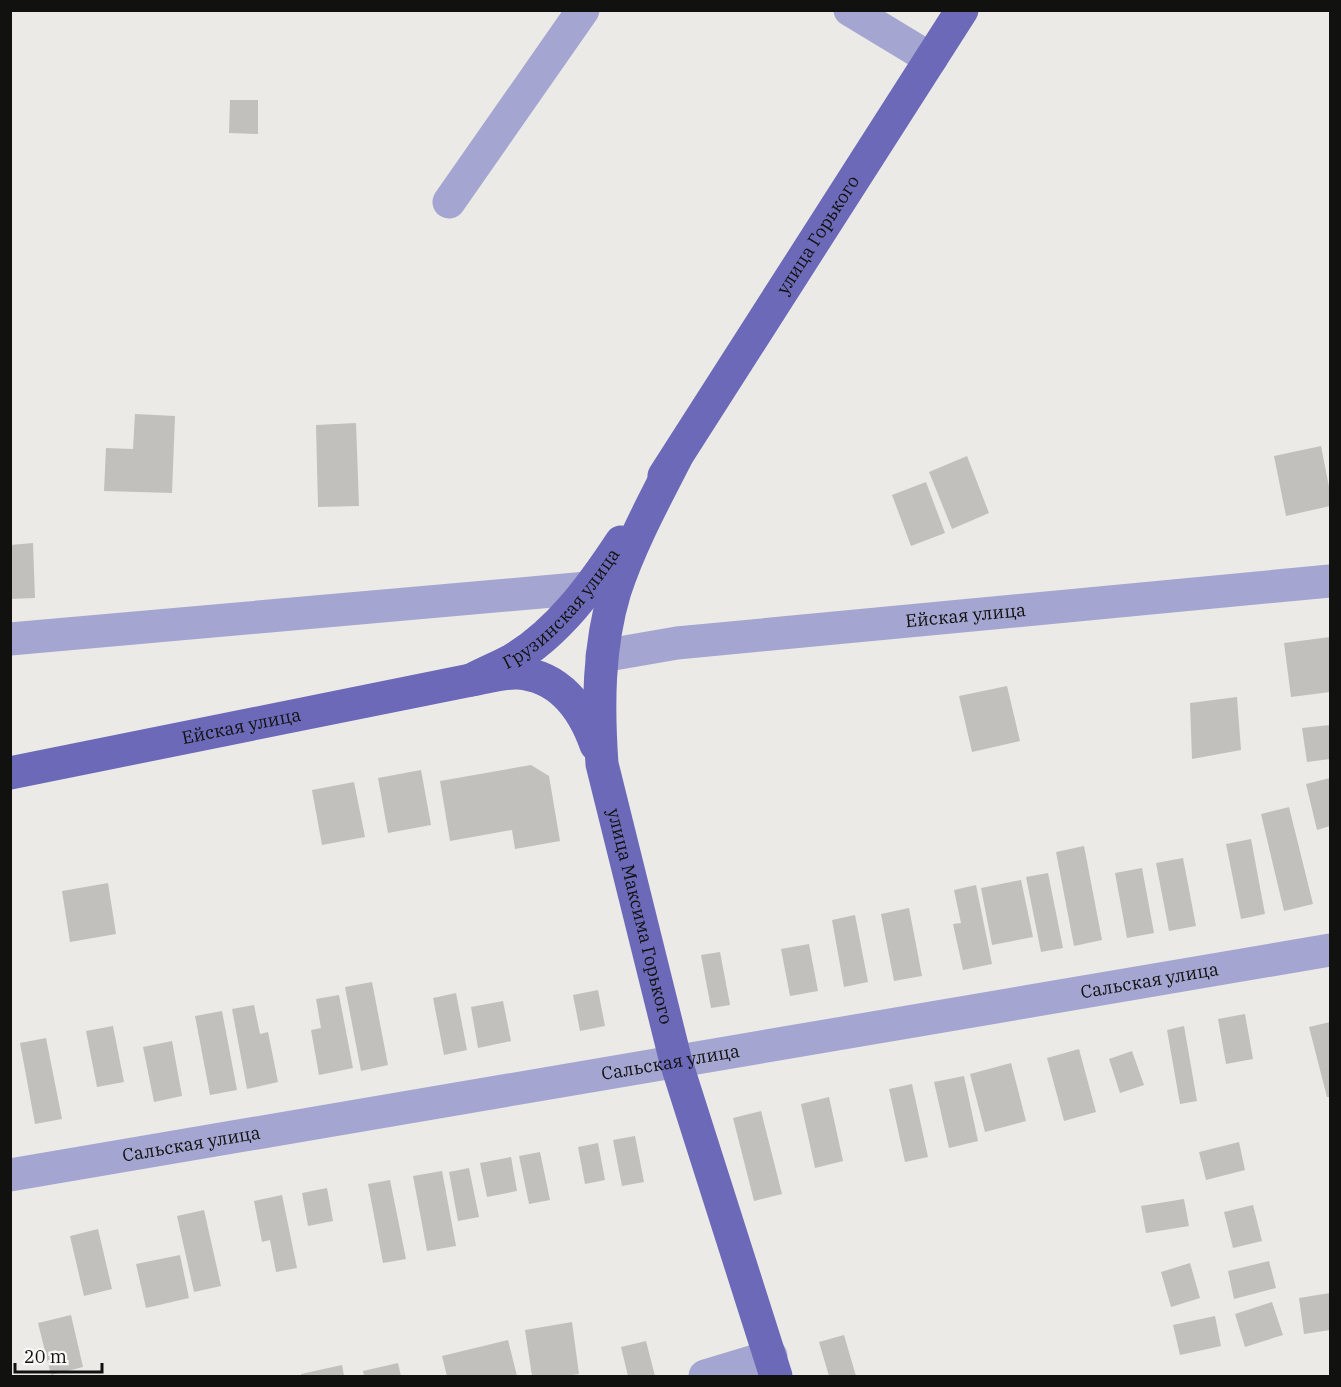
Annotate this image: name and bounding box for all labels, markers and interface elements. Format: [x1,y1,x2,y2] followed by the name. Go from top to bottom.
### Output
[771,171,864,299] street label: улица Горького
[499,544,625,674] street label: Грузинская улица
[904,598,1027,632] street label: Ейская улица
[180,703,303,749] street label: Ейская улица
[602,806,678,1027] street label: улица Максима Горького
[1079,957,1220,1003] street label: Сальская улица
[600,1039,741,1085] street label: Сальская улица
[120,1120,262,1167] street label: Сальская улица
[15,1336,102,1374] scale bar
[24,1345,67,1368] text: 20 m

